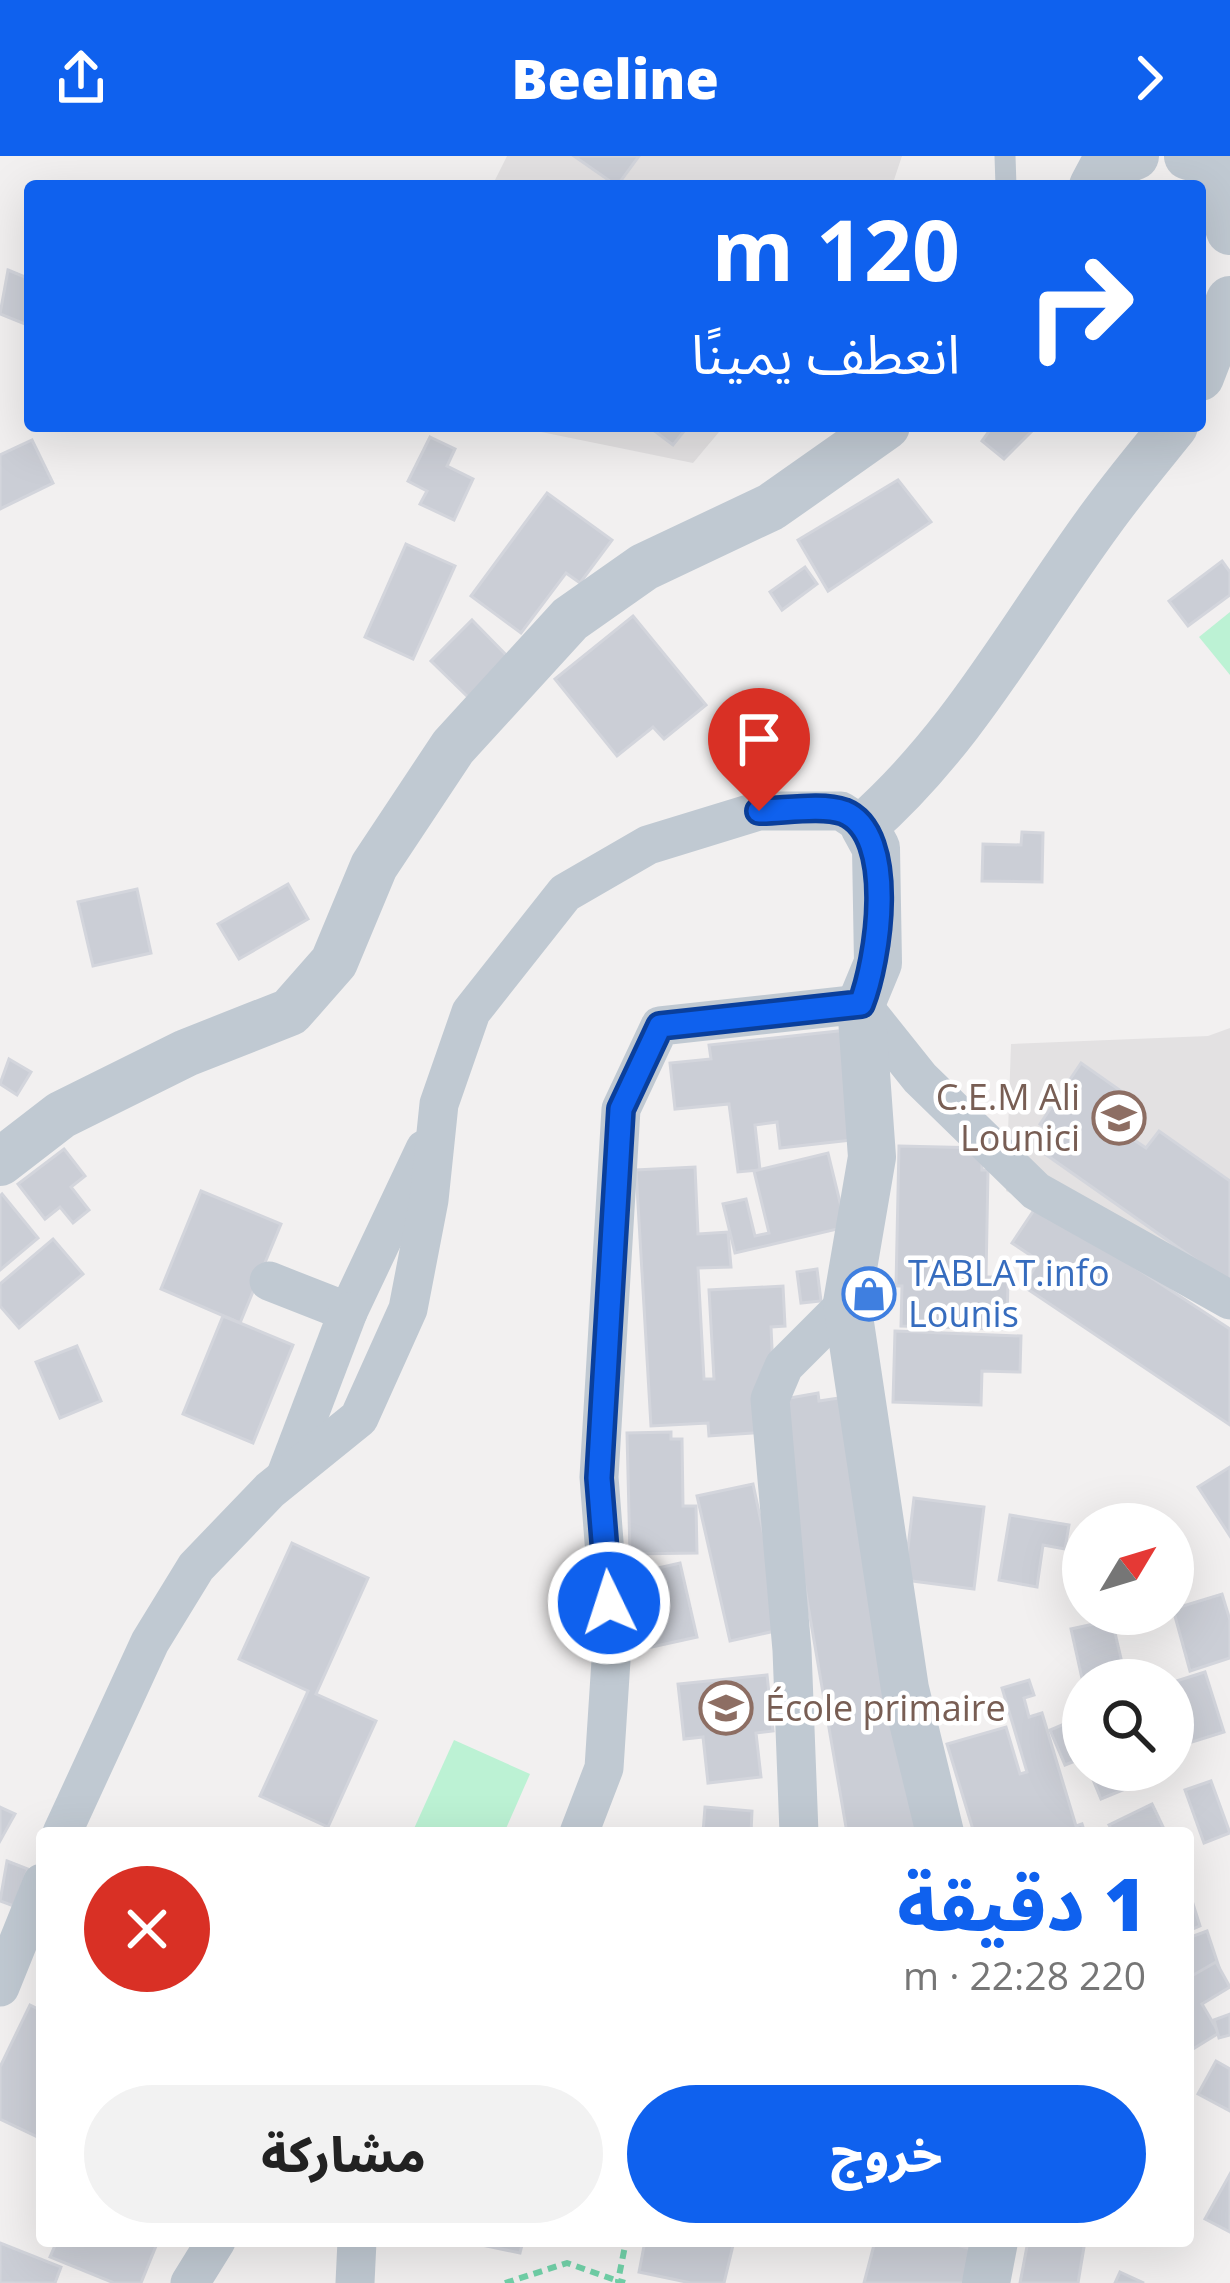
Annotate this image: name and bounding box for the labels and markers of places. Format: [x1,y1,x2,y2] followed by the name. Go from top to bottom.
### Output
[708,688,810,811] pin
[936,1072,1080,1162] place label: C.E.M Ali Lounici
[1091,1090,1147,1146] school or university icon: C.E.M Ali Lounici
[908,1248,1110,1338] place label: TABLAT.info Lounis
[841,1266,897,1322] shop icon: TABLAT.info Lounis
[698,1680,754,1736] school or university icon: École primaire
[765,1683,1006,1732] place label: École primaire

